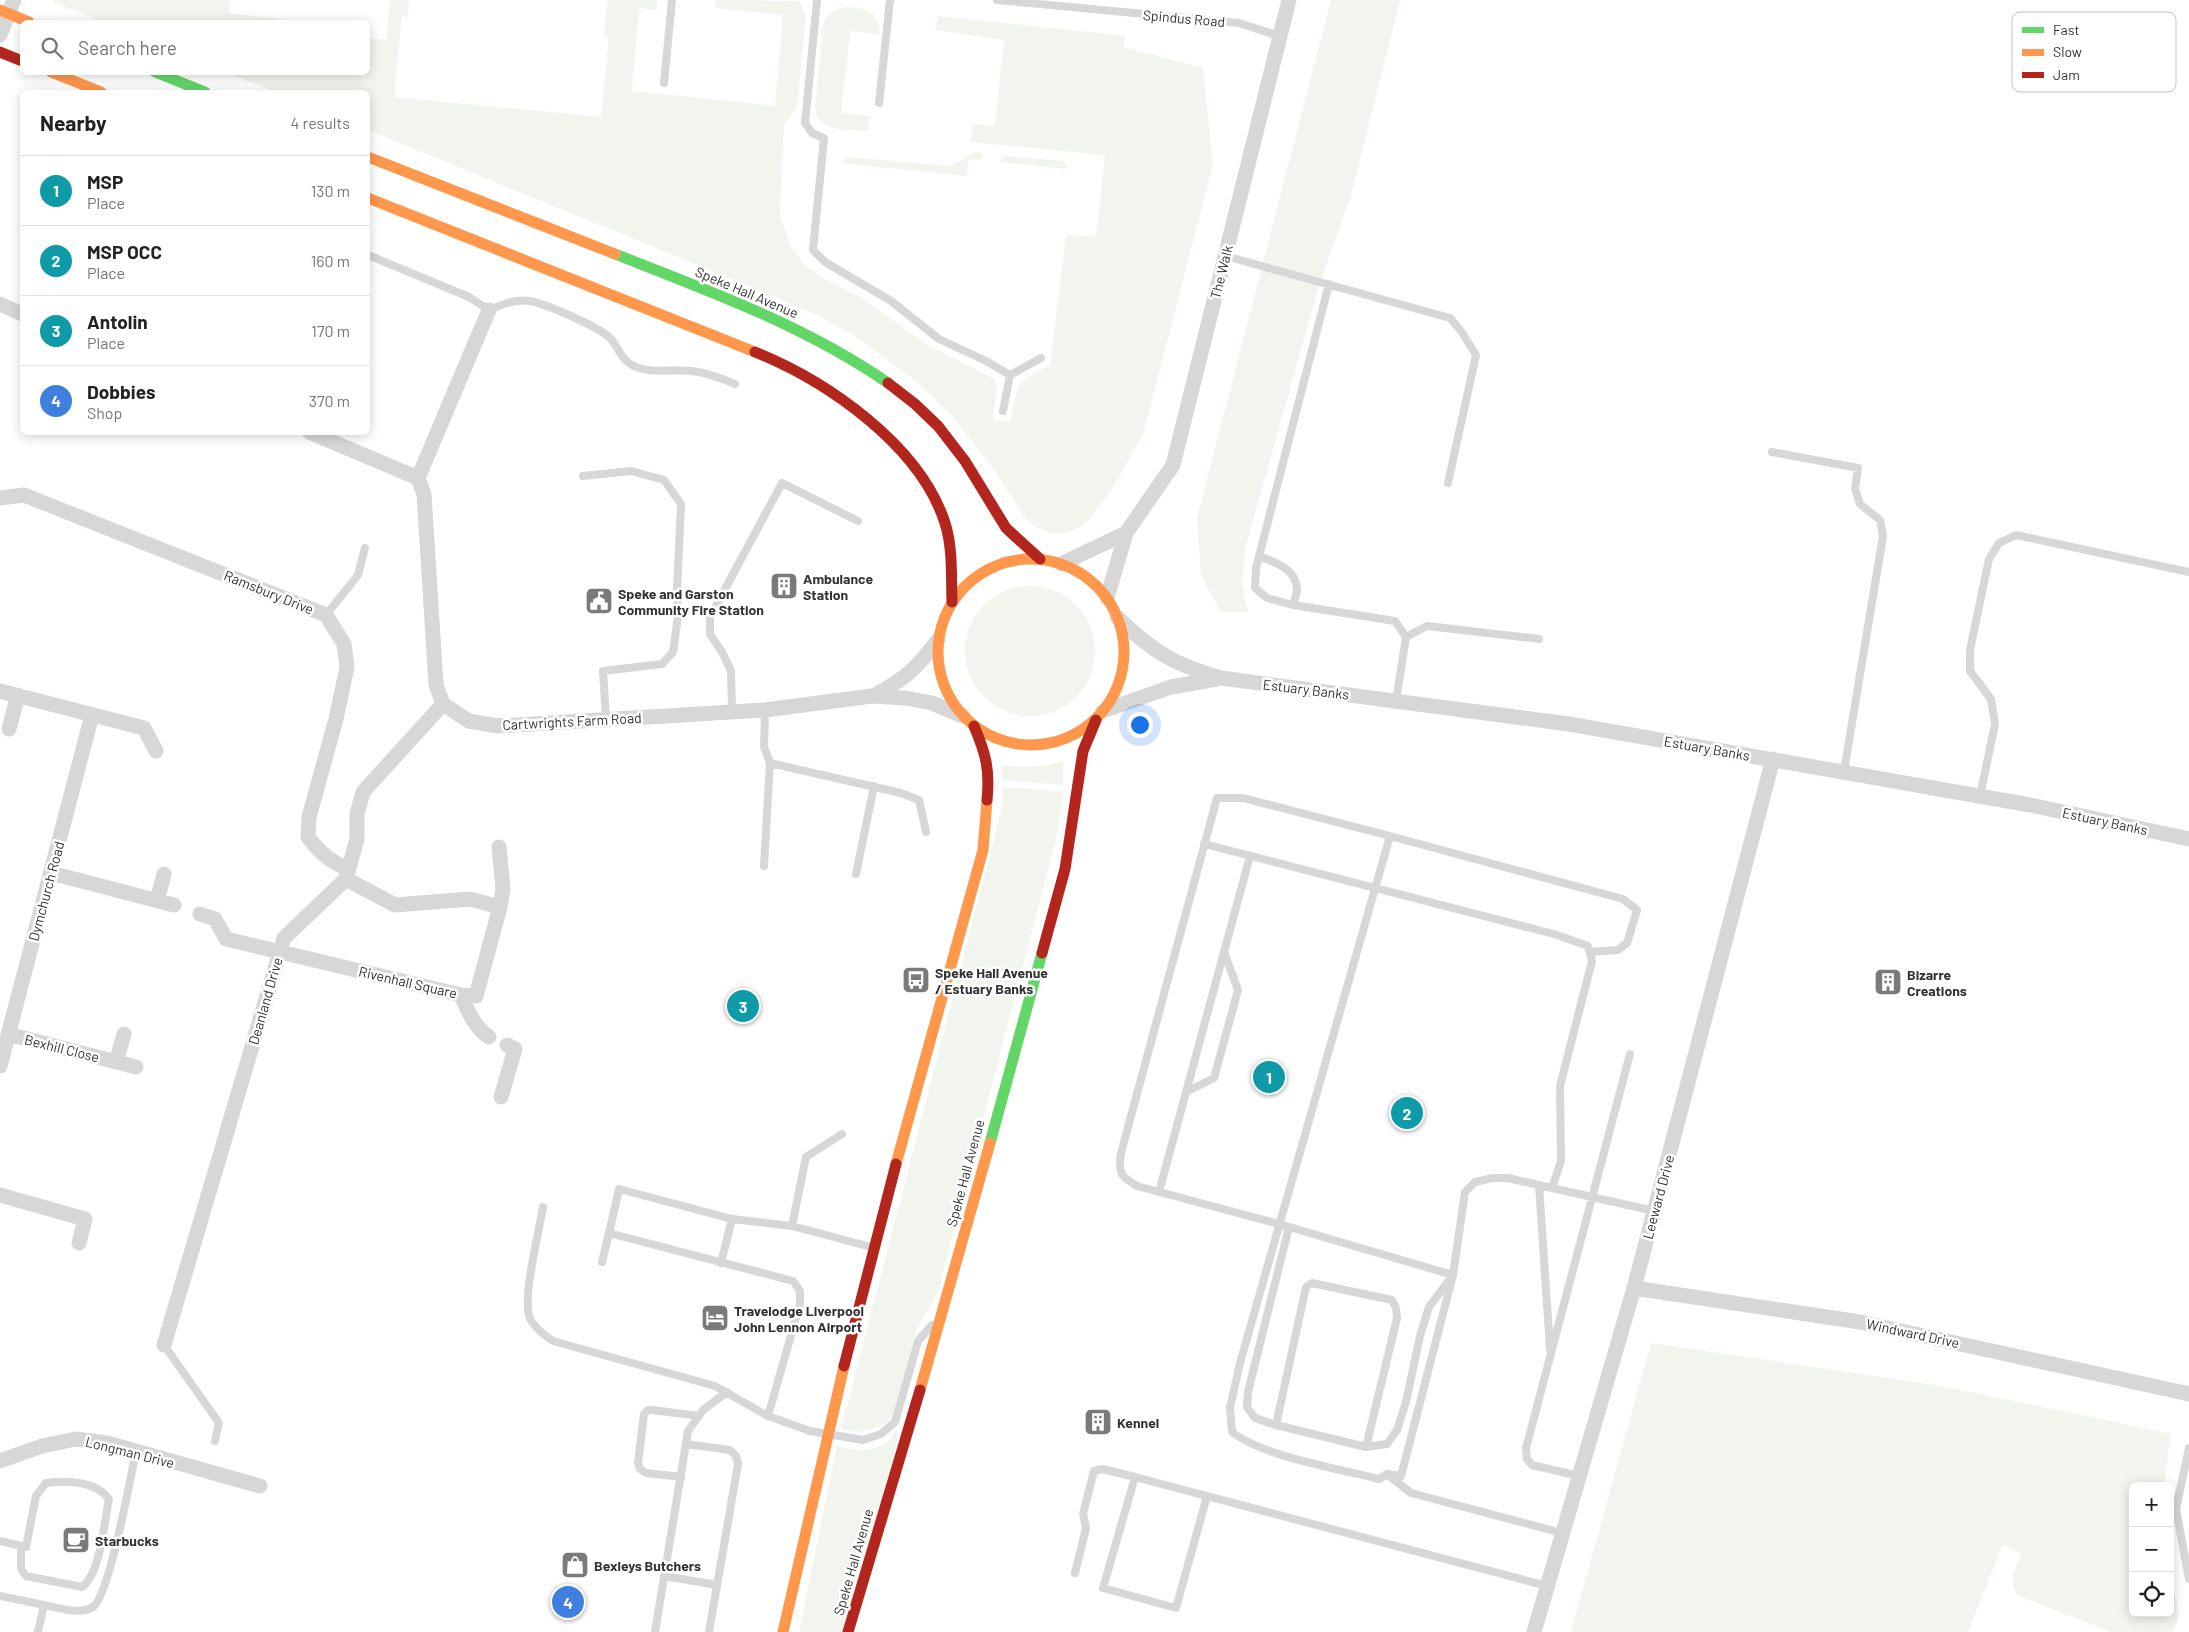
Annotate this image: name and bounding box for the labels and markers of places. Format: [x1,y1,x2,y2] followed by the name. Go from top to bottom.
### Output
[803,570,873,603] place label: Ambulance Station
[769,571,799,601] building icon: Ambulance Station
[618,585,764,618] place label: Speke and Garston Community Fire Station
[584,586,614,616] public building icon: Speke and Garston Community Fire Station
[935,964,1048,997] place label: Speke Hall Avenue / Estuary Banks
[901,965,931,995] bus stop icon: Speke Hall Avenue / Estuary Banks
[1907,966,1967,999] place label: Bizarre Creations
[1873,967,1903,997] building icon: Bizarre Creations
[727,987,759,1025] pin: 3
[1253,1058,1285,1096] pin: 1
[1391,1094,1423,1132] pin: 2
[734,1302,864,1335] place label: Travelodge Liverpool John Lennon Airport
[700,1303,730,1333] hotel icon: Travelodge Liverpool John Lennon Airport
[1083,1407,1113,1437] building icon: Kennel
[1117,1414,1159,1431] place label: Kennel
[61,1525,91,1555] cafe icon: Starbucks
[95,1532,159,1549] place label: Starbucks
[560,1550,590,1580] shop icon: Bexleys Butchers
[594,1557,701,1574] place label: Bexleys Butchers
[552,1583,584,1621] pin: 4

